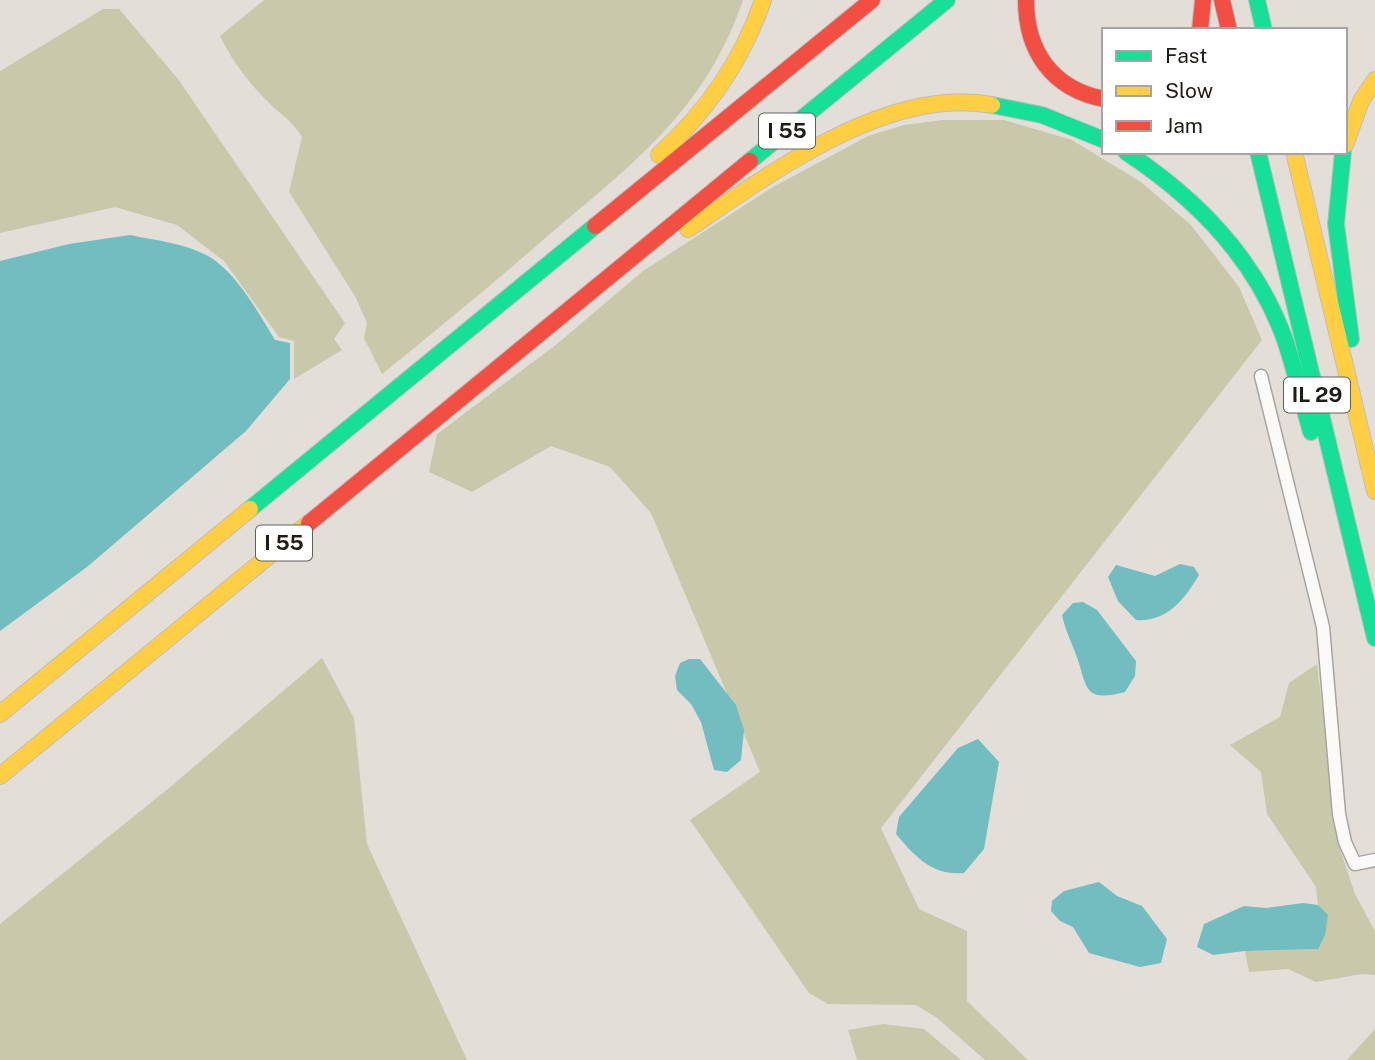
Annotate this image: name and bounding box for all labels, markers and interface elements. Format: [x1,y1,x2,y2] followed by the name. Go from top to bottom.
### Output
[1102,28,1347,154] legend
[1165,43,1207,68] text: Fast
[1165,78,1213,103] text: Slow
[1165,113,1203,138] text: Jam
[759,114,815,148] road number: I 55
[1284,378,1350,412] road number: IL 29
[256,526,312,560] road number: I 55

